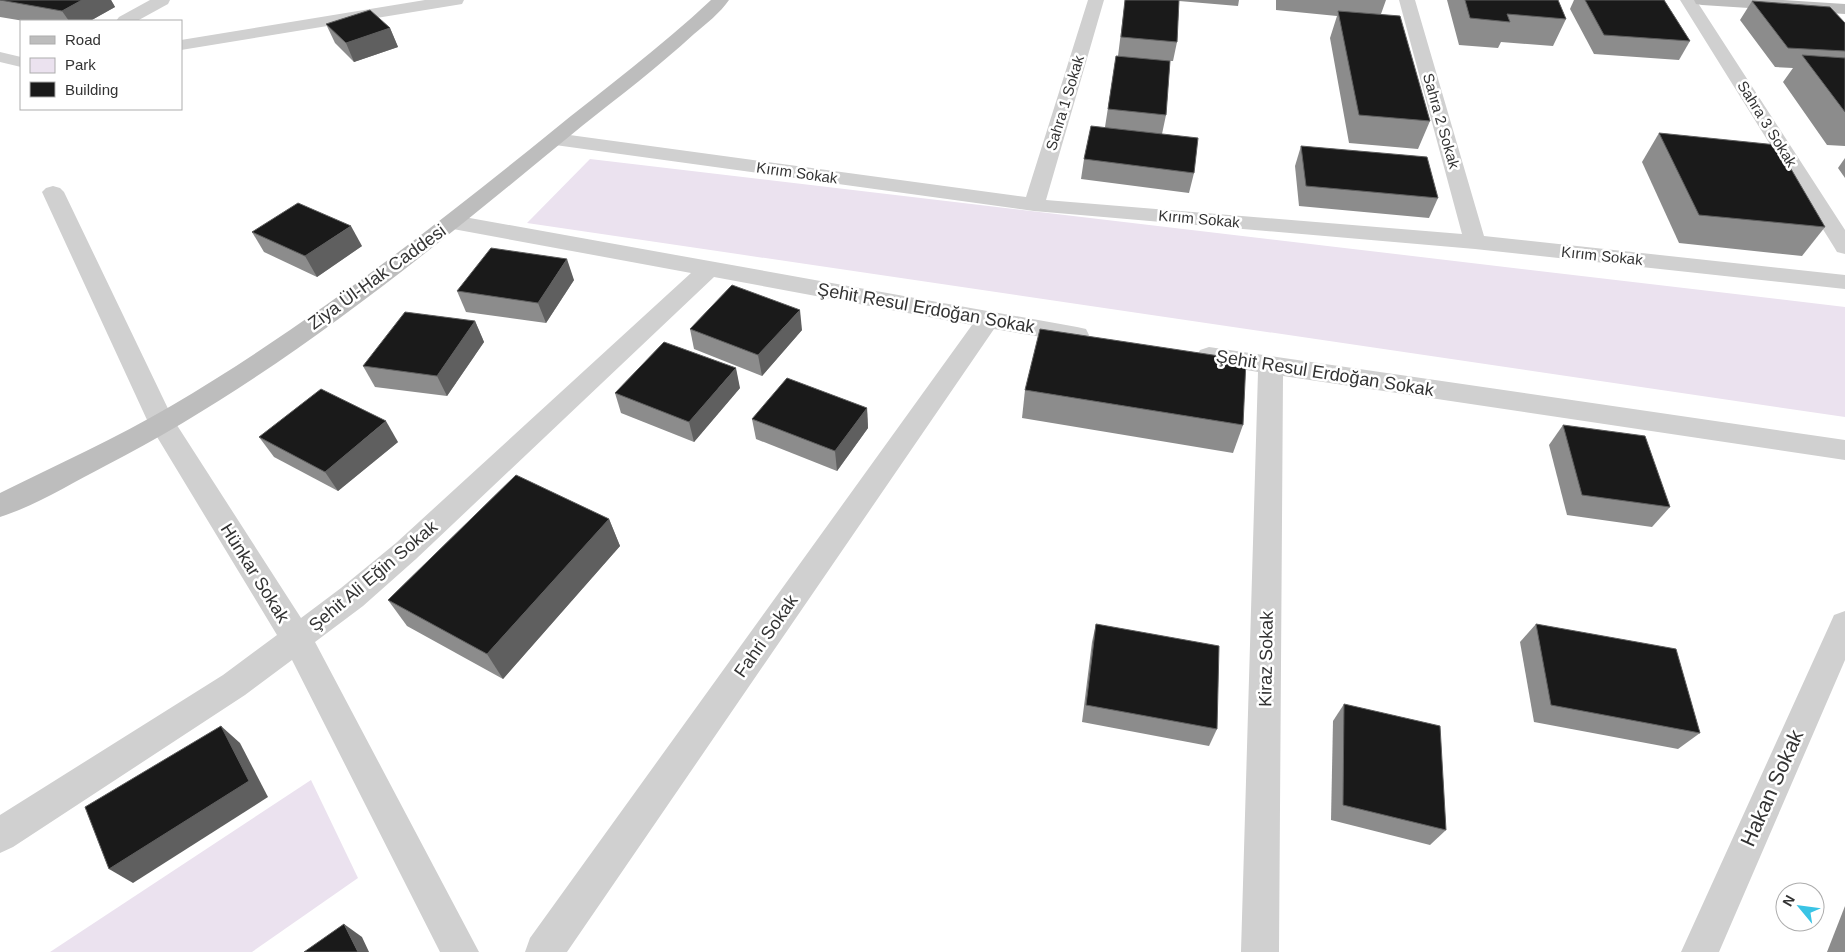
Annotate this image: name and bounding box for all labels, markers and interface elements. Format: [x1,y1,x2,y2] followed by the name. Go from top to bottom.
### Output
[20,20,182,110] legend
[65,31,101,48] text: Road
[1042,53,1087,152] street label: Sahra 1 Sokak
[65,56,96,73] text: Park
[1420,71,1463,171] street label: Sahra 2 Sokak
[1734,78,1801,170] street label: Sahra 3 Sokak
[65,81,118,98] text: Building
[755,158,839,187] street label: Kırım Sokak
[1158,206,1241,231] street label: Kırım Sokak
[304,220,450,334] street label: Ziya Ül-Hak Caddesi
[1561,243,1644,268] street label: Kırım Sokak
[816,279,1037,337] street label: Şehit Resul Erdoğan Sokak
[1215,346,1436,400] street label: Şehit Resul Erdoğan Sokak
[305,516,442,635] street label: Şehit Ali Eğin Sokak
[217,520,294,627] street label: Hünkar Sokak
[730,590,802,681] street label: Fahri Sokak
[1255,610,1277,707] street label: Kiraz Sokak
[1736,726,1808,850] street label: Hakan Sokak
[1775,882,1825,932] north arrow
[1779,892,1798,909] text: N

